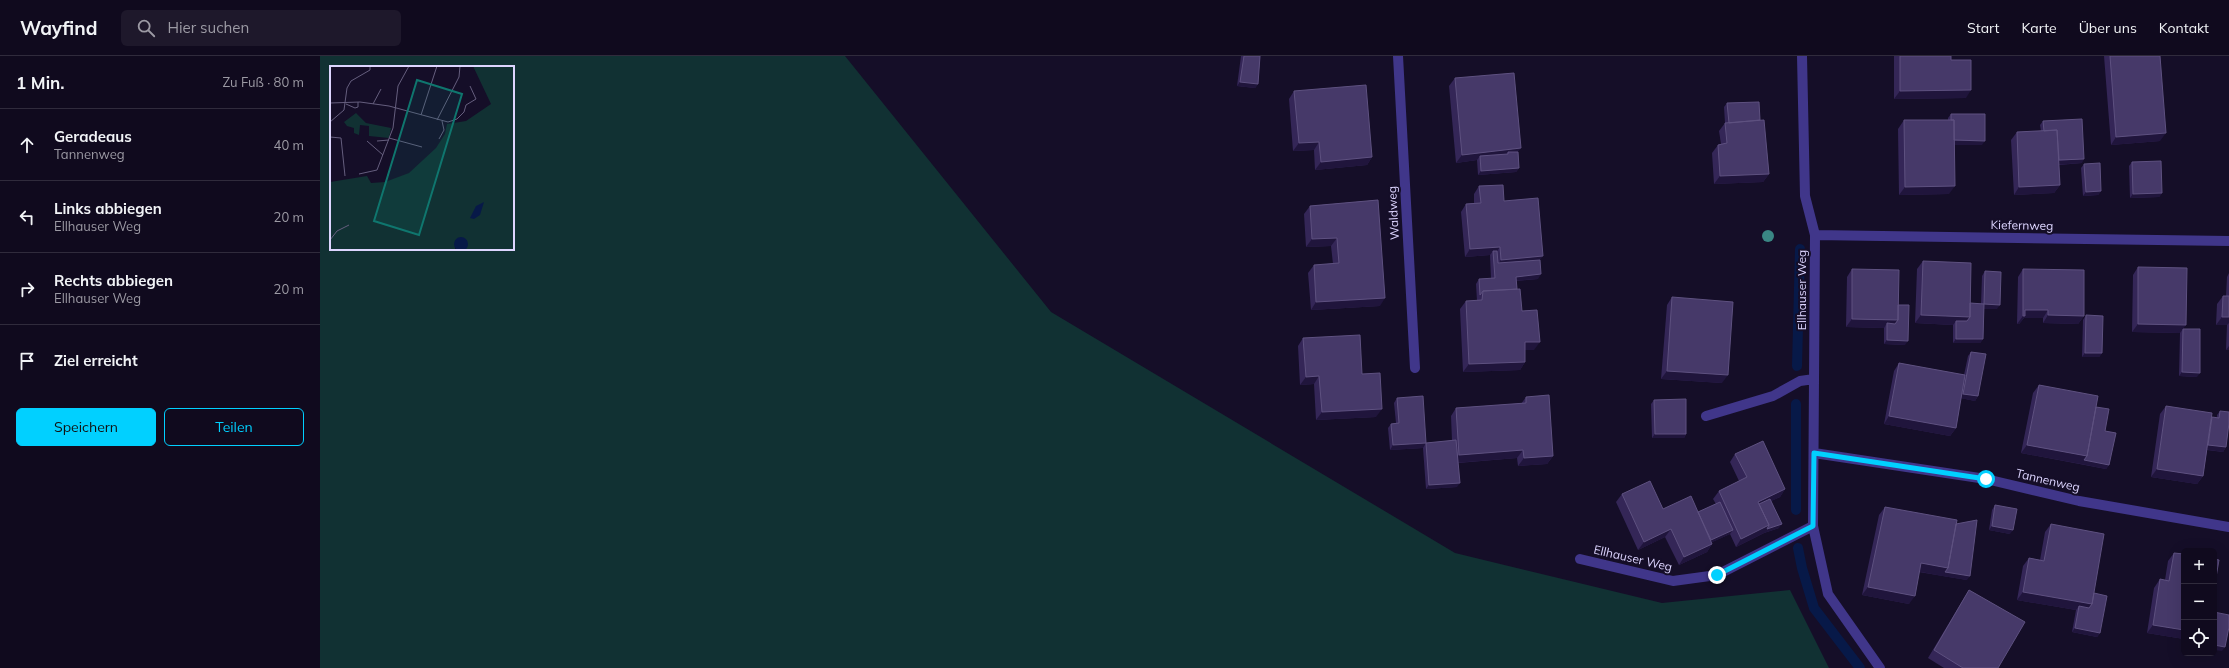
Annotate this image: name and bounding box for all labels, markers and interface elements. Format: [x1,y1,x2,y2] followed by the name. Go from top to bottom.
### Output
[121,10,401,46] search box
[20,16,97,40] text: Wayfind
[135,17,157,39] icon: search
[167,18,249,37] text: Hier suchen
[1967,19,1999,37] text: Start
[2021,19,2057,37] text: Karte
[2079,19,2137,37] text: Über uns
[2159,19,2209,37] text: Kontakt
[330,66,514,250] inset map
[16,72,65,93] text: 1 Min.
[222,74,304,90] text: Zu Fuß · 80 m
[54,127,132,146] text: Geradeaus
[16,134,38,156] icon: ahead
[274,137,304,153] text: 40 m
[54,146,125,162] text: Tannenweg
[1384,186,1402,240] street label: Waldweg
[54,199,162,218] text: Links abbiegen
[16,206,38,228] icon: left
[274,209,304,225] text: 20 m
[1990,217,2054,233] street label: Kiefernweg
[54,218,141,234] text: Ellhauser Weg
[1794,250,1809,330] street label: Ellhauser Weg
[54,271,173,290] text: Rechts abbiegen
[16,278,38,300] icon: right
[274,281,304,297] text: 20 m
[54,290,141,306] text: Ellhauser Weg
[16,350,38,372] icon: arrive
[54,351,138,370] text: Ziel erreicht
[16,408,156,446] button: Speichern
[164,408,304,446] button: Teilen
[2015,465,2081,495] street label: Tannenweg
[1977,470,1995,488] route start
[1592,542,1674,574] street label: Ellhauser Weg
[2181,548,2217,656] map controls
[2181,548,2217,584] button: +
[1708,566,1726,584] route end
[2181,584,2217,620] button: −
[2181,620,2217,656] button: locate

